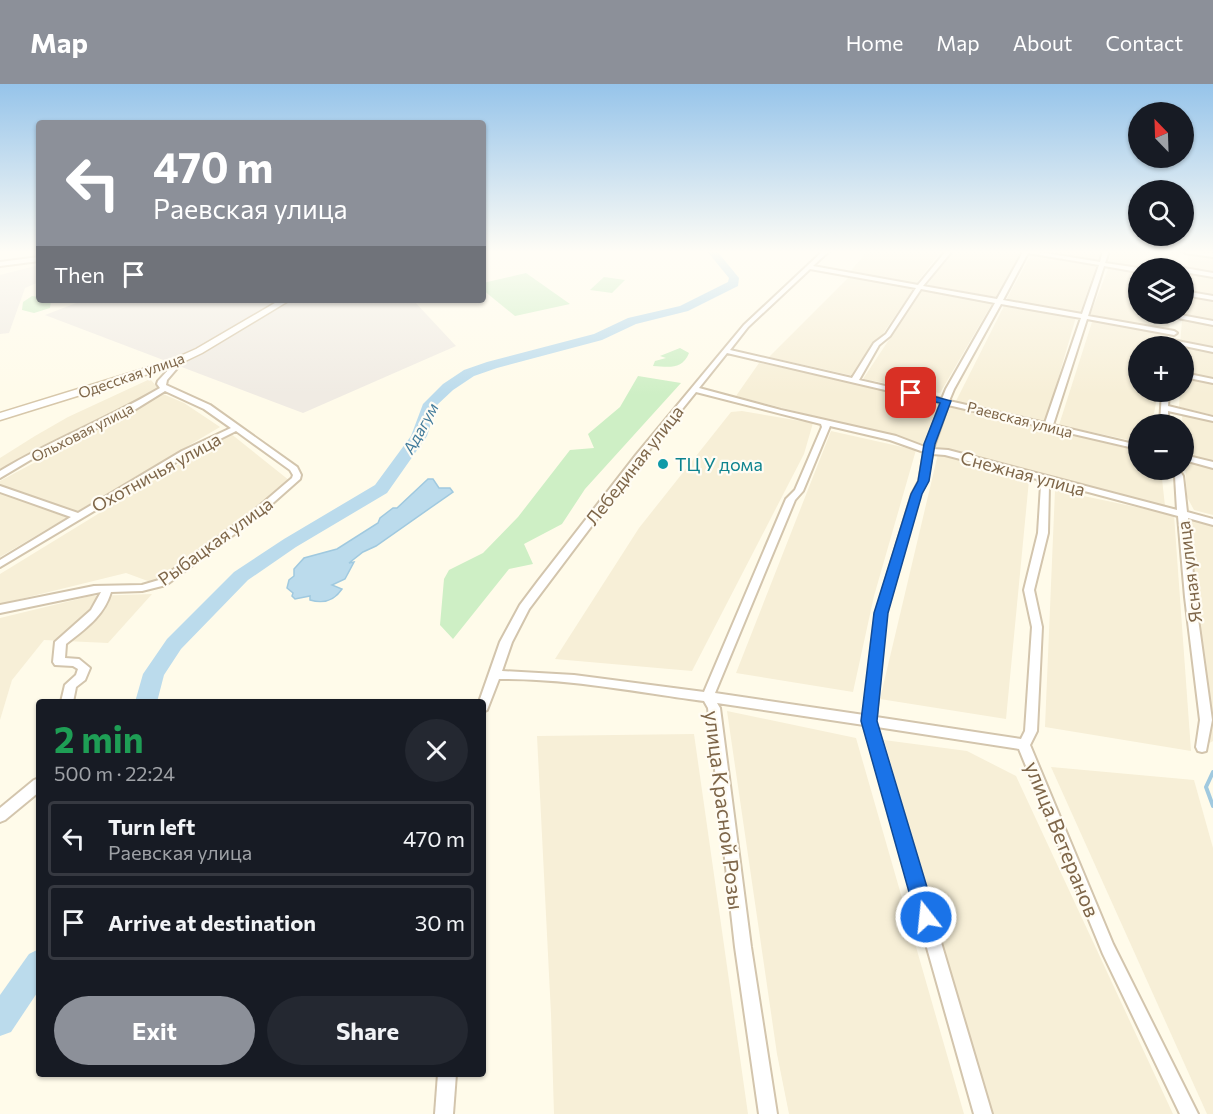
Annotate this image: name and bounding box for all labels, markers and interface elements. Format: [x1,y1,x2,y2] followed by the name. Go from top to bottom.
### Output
[30,25,88,59] text: Map
[846,30,903,55] text: Home
[936,30,980,55] text: Map
[1013,30,1072,55] text: About
[1105,30,1183,55] text: Contact
[1128,102,1194,168] north arrow
[1128,102,1194,480] map controls
[153,140,273,192] text: 470 m
[54,144,132,222] icon: left
[1128,180,1194,246] button: search
[153,192,348,225] text: Раевская улица
[117,258,150,291] icon: arrive
[1128,258,1194,324] button: layers
[54,261,105,288] text: Then
[1128,336,1194,402] button: +
[76,348,186,402] street label: Одесская улица
[885,367,936,418] pin
[894,376,927,409] icon: arrive
[965,397,1075,441] street label: Раевская улица
[28,398,136,466] street label: Ольховая улица
[398,399,442,458] water label: Адагум
[580,401,688,529] street label: Лебединая улица
[1128,414,1194,480] button: −
[88,427,224,517] street label: Охотничья улица
[958,446,1088,500] street label: Снежная улица
[675,453,763,475] place label: ТЦ У дома
[656,457,670,471] marker: ТЦ У дома
[153,492,277,590] street label: Рыбацкая улица
[1172,520,1206,624] street label: Ясная улица
[700,709,750,911] street label: улица Красной Розы
[54,716,144,760] text: 2 min
[405,719,468,782] button: close
[1020,757,1106,921] street label: улица Ветеранов
[54,761,175,785] text: 500 m · 22:24
[108,813,195,840] text: Turn left
[57,822,90,855] icon: left
[403,825,465,852] text: 470 m
[108,840,252,864] text: Раевская улица
[894,885,958,949] position arrow
[57,906,90,939] icon: arrive
[108,909,316,936] text: Arrive at destination
[415,909,465,936] text: 30 m
[54,996,255,1065] button: Exit
[267,996,468,1065] button: Share

